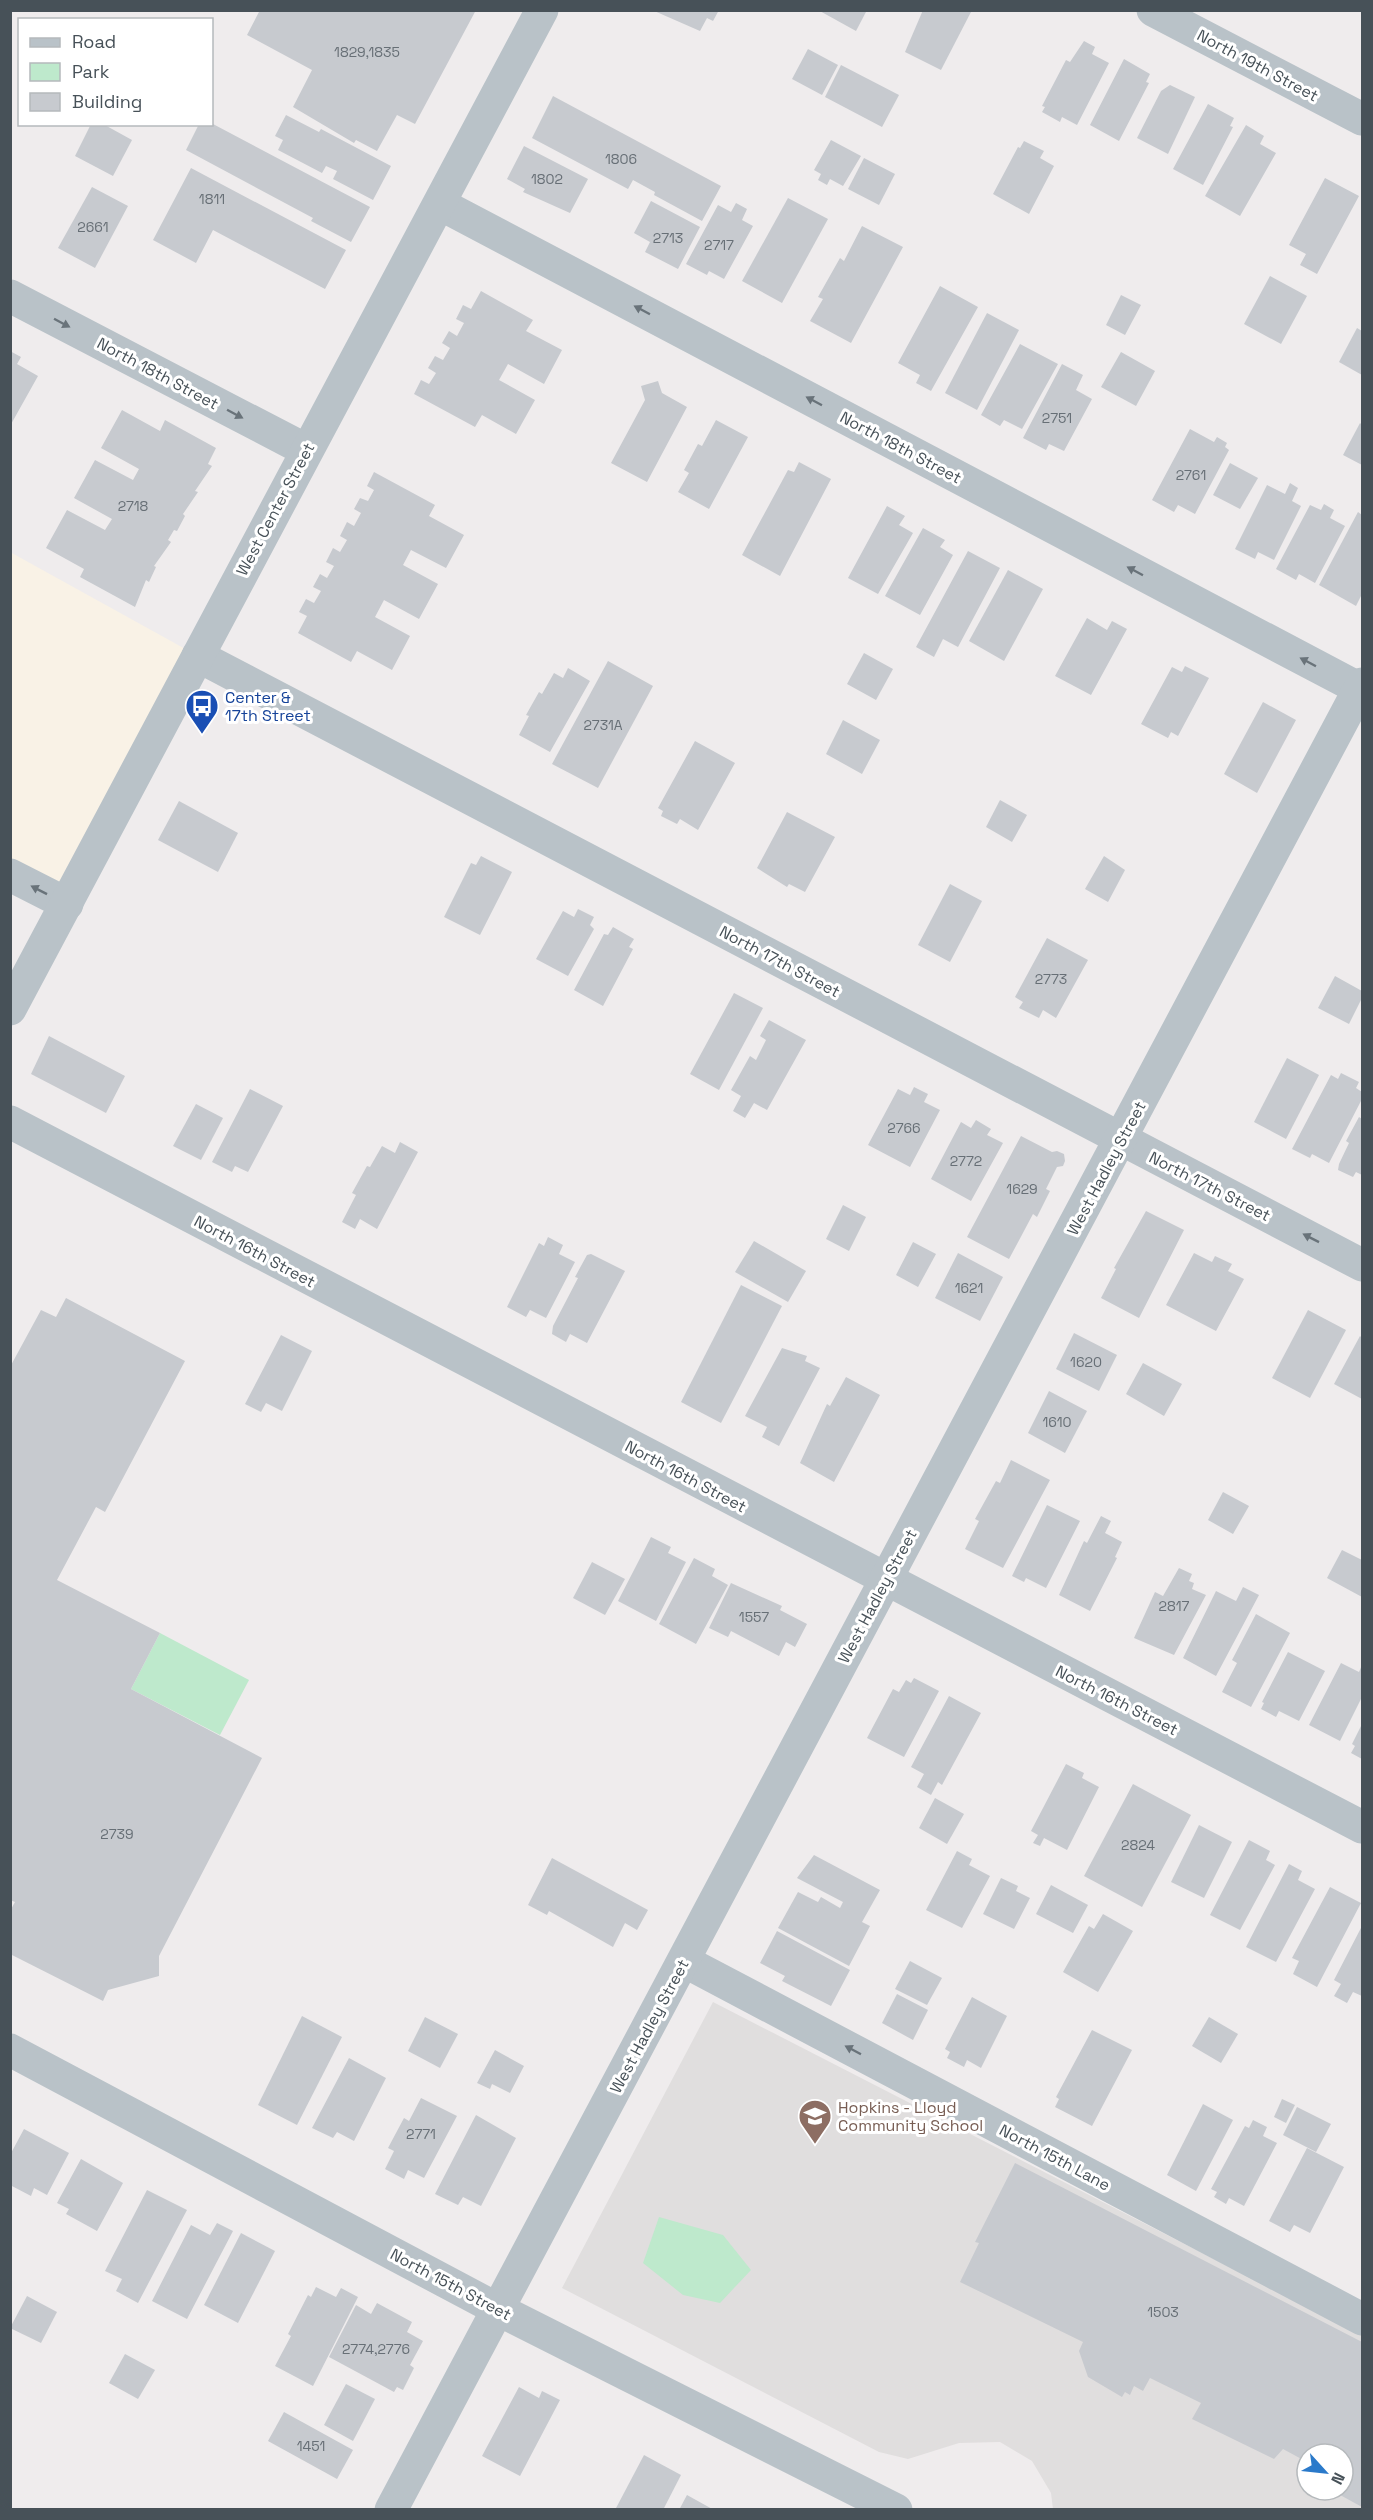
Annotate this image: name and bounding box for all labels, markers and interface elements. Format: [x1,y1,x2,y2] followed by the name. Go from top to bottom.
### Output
[18,18,213,126] legend
[1193,25,1322,106] street label: North 19th Street
[72,30,116,53] text: Road
[334,43,400,61] house number: 1829,1835
[72,60,110,83] text: Park
[72,90,142,113] text: Building
[605,150,637,168] house number: 1806
[531,170,563,188] house number: 1802
[199,190,225,208] house number: 1811
[77,218,109,236] house number: 2661
[653,229,683,247] house number: 2713
[704,236,734,254] house number: 2717
[633,306,651,316] one-way arrow
[54,319,71,328] one-way arrow
[93,333,222,414] street label: North 18th Street
[806,396,823,406] one-way arrow
[836,407,965,488] street label: North 18th Street
[227,409,244,419] one-way arrow
[1042,409,1072,427] house number: 2751
[231,439,319,579] street label: West Center Street
[1176,466,1206,484] house number: 2761
[118,497,149,515] house number: 2718
[1127,566,1144,575] one-way arrow
[1299,657,1317,667] one-way arrow
[225,687,311,726] place label: Center & 17th Street
[184,688,220,735] bus stop icon: Center & 17th Street
[583,716,623,734] house number: 2731A
[30,885,47,895] one-way arrow
[716,921,844,1002] street label: North 17th Street
[1035,970,1067,988] house number: 2773
[1062,1098,1151,1239] street label: West Hadley Street
[887,1119,921,1137] house number: 2766
[1145,1147,1274,1226] street label: North 17th Street
[950,1152,982,1170] house number: 2772
[1006,1180,1038,1198] house number: 1629
[190,1211,319,1292] street label: North 16th Street
[1302,1233,1319,1243] one-way arrow
[955,1279,983,1297] house number: 1621
[1070,1353,1102,1371] house number: 1620
[1042,1413,1072,1431] house number: 1610
[621,1436,750,1517] street label: North 16th Street
[833,1526,922,1667] street label: West Hadley Street
[1159,1597,1190,1615] house number: 2817
[739,1608,769,1626] house number: 1557
[1052,1661,1181,1740] street label: North 16th Street
[100,1825,134,1843] house number: 2739
[1121,1836,1155,1854] house number: 2824
[605,1956,694,2097] street label: West Hadley Street
[845,2045,862,2055] one-way arrow
[838,2097,983,2136] place label: Hopkins - Lloyd Community School
[797,2098,833,2145] school or university icon: Hopkins - Lloyd Community School
[996,2119,1114,2195] street label: North 15th Lane
[406,2125,436,2143] house number: 2771
[387,2244,515,2325] street label: North 15th Street
[1147,2303,1179,2321] house number: 1503
[342,2340,410,2358] house number: 2774,2776
[297,2437,325,2455] house number: 1451
[1295,2442,1355,2502] north arrow
[1326,2469,1350,2488] text: N

